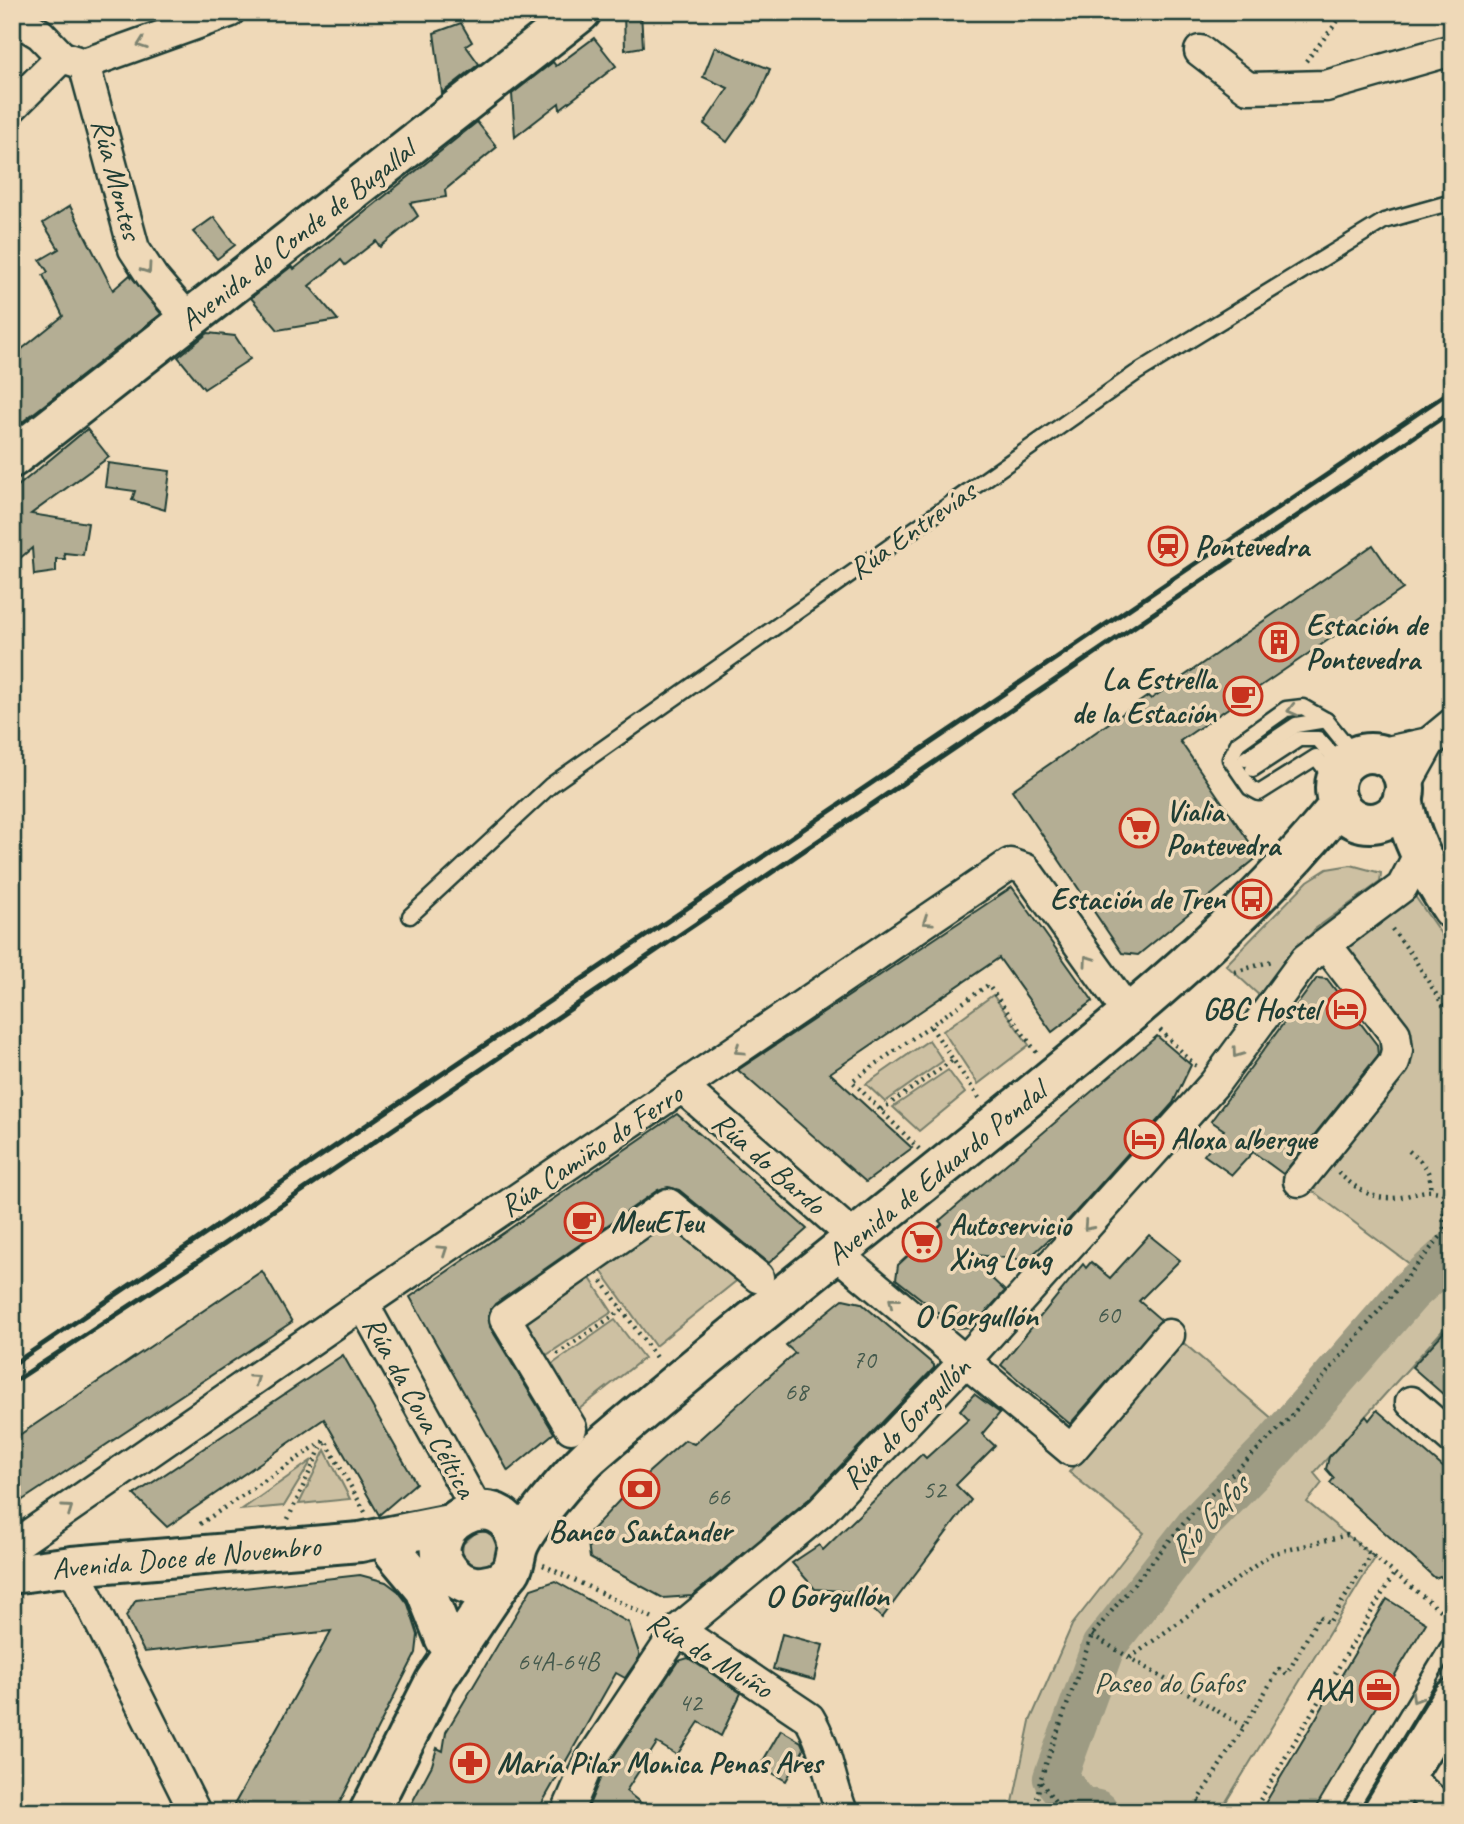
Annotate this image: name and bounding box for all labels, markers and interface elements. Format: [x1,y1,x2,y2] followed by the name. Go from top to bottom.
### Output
[136,35,148,49] one-way arrow
[83,115,152,246] street label: Rúa Montes
[172,128,426,339] street label: Avenida do Conde de Bugallal
[139,261,151,274] one-way arrow
[841,471,985,588] street label: Rúa Entrevías
[1147,525,1189,567] station icon: Pontevedra
[1195,527,1312,565] place label: Pontevedra
[1306,606,1430,678] place label: Estación de Pontevedra
[1258,621,1300,663] building icon: Estación de Pontevedra
[1072,660,1218,732] place label: La Estrella de la Estación
[1222,675,1264,717] cafe icon: La Estrella de la Estación
[1287,702,1299,716] one-way arrow
[1166,792,1283,864] place label: Vialia Pontevedra
[1118,807,1160,849] supermarket icon: Vialia Pontevedra
[1231,878,1273,920] bus stop icon: Estación de Tren
[1050,880,1226,918] place label: Estación de Tren
[922,913,935,925] one-way arrow
[1083,954,1096,967] one-way arrow
[1325,988,1367,1030] hotel icon: GBC Hostel
[1203,990,1325,1028] place label: GBC Hostel
[734,1042,747,1055] one-way arrow
[1232,1045,1245,1058] one-way arrow
[818,1070,1057,1273] street label: Avenida de Eduardo Pondal
[492,1074,691,1225] street label: Rúa Camiño do Ferro
[704,1103,835,1224] street label: Rúa do Bardo
[1123,1118,1165,1160] hotel icon: Aloxa albergue
[1171,1120,1318,1158] place label: Aloxa albergue
[563,1201,605,1243] cafe icon: MeuETeu
[611,1203,705,1241] place label: MeuETeu
[949,1206,1073,1278] place label: Autoservicio Xing Long
[1084,1217,1096,1230] one-way arrow
[901,1221,943,1263] supermarket icon: Autoservicio Xing Long
[435,1245,448,1258] one-way arrow
[914,1295,1039,1336] district label: O Gorgullón
[889,1298,902,1310] one-way arrow
[1096,1298,1122,1331] house number: 60
[354,1310,486,1506] street label: Rúa da Cova Céltica
[852,1343,878,1376] house number: 70
[833,1348,980,1497] street label: Rúa do Gorgullón
[247,1375,260,1387] one-way arrow
[784,1375,810,1408] house number: 68
[1159,1464,1261,1571] water label: Río Gafos
[619,1468,661,1510] bank icon: Banco Santander
[922,1473,948,1506] house number: 52
[706,1480,731,1513] house number: 66
[60,1505,73,1517] one-way arrow
[549,1512,735,1550] place label: Banco Santander
[50,1526,323,1588] street label: Avenida Doce de Novembro
[765,1575,890,1616] district label: O Gorgullón
[640,1603,781,1708] street label: Rúa do Muíño
[517,1645,600,1678] house number: 64A-64B
[1094,1663,1247,1701] park label: Paseo do Gafos
[1358,1669,1400,1711] office icon: AXA
[1306,1671,1354,1709] place label: AXA
[678,1686,704,1719] house number: 42
[1412,1691,1425,1704] one-way arrow
[449,1742,491,1784] pharmacy icon: María Pilar Monica Penas Ares
[497,1744,825,1782] place label: María Pilar Monica Penas Ares

